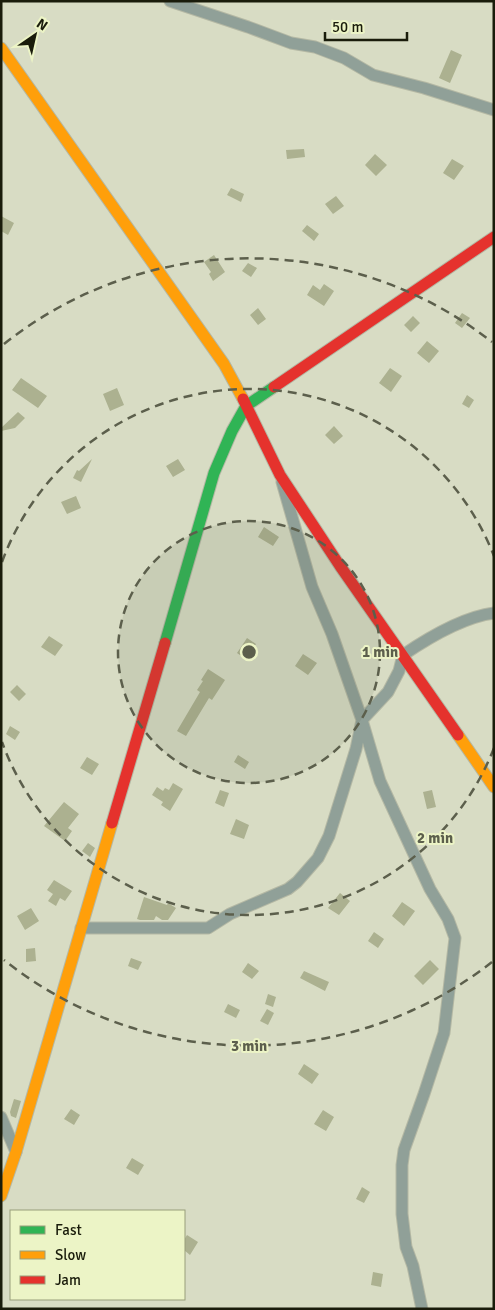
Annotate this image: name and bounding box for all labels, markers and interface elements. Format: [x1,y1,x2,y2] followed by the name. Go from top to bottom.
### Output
[10,10,60,60] north arrow
[325,10,408,42] scale bar
[33,15,51,34] text: N
[332,18,363,36] text: 50 m
[240,643,258,661] centre of rings
[362,643,398,661] text: 1 min
[417,829,453,847] text: 2 min
[231,1037,267,1055] text: 3 min
[10,1210,185,1300] legend
[55,1221,82,1239] text: Fast
[55,1246,86,1264] text: Slow
[55,1271,81,1289] text: Jam

